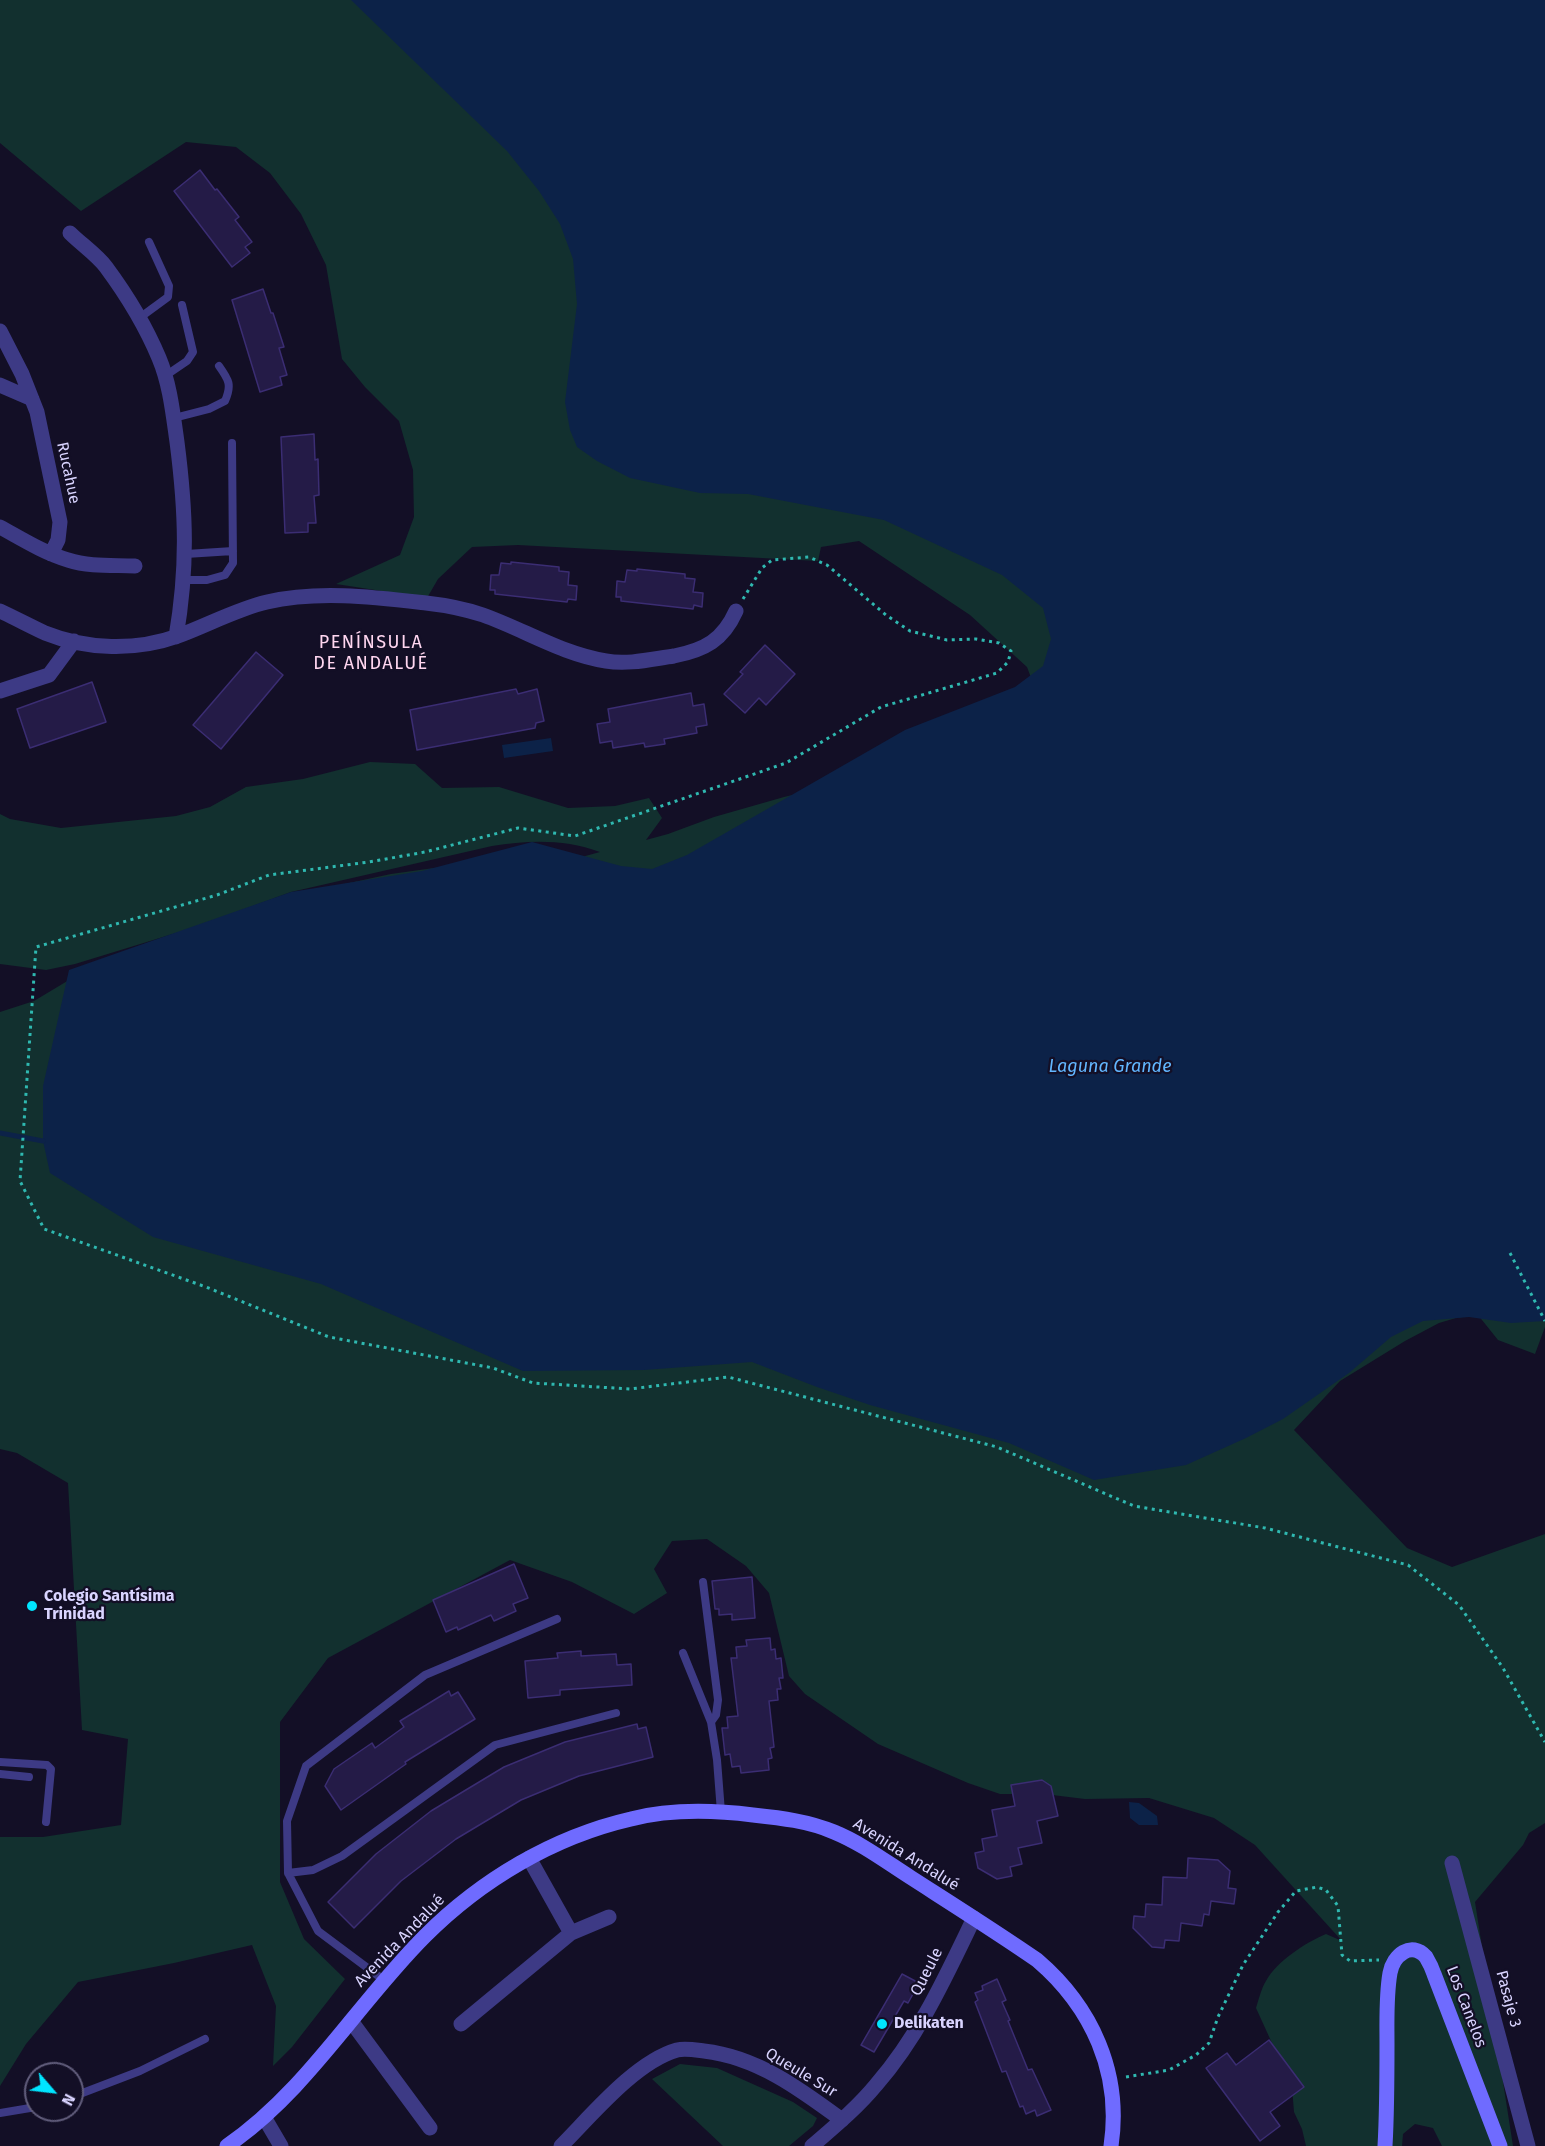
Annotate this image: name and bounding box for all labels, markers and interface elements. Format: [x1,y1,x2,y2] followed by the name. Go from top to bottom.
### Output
[52,440,84,506] street label: Rucahue
[313,632,429,674] district label: PENÍNSULA DE ANDALUÉ
[1049,1056,1171,1078] water label: Laguna Grande
[44,1587,175,1625] place label: Colegio Santísima Trinidad
[25,1599,39,1613] marker: Colegio Santísima Trinidad
[849,1815,963,1895] street label: Avenida Andalué
[351,1891,449,1991] street label: Avenida Andalué
[907,1945,947,1999] street label: Queule
[1442,1964,1490,2050] street label: Los Canelos
[1491,1968,1525,2030] street label: Pasaje 3
[894,2014,964,2034] place label: Delikaten
[875,2017,889,2031] marker: Delikaten
[762,2044,840,2102] street label: Queule Sur
[24,2062,84,2122] north arrow
[58,2091,79,2109] text: N

